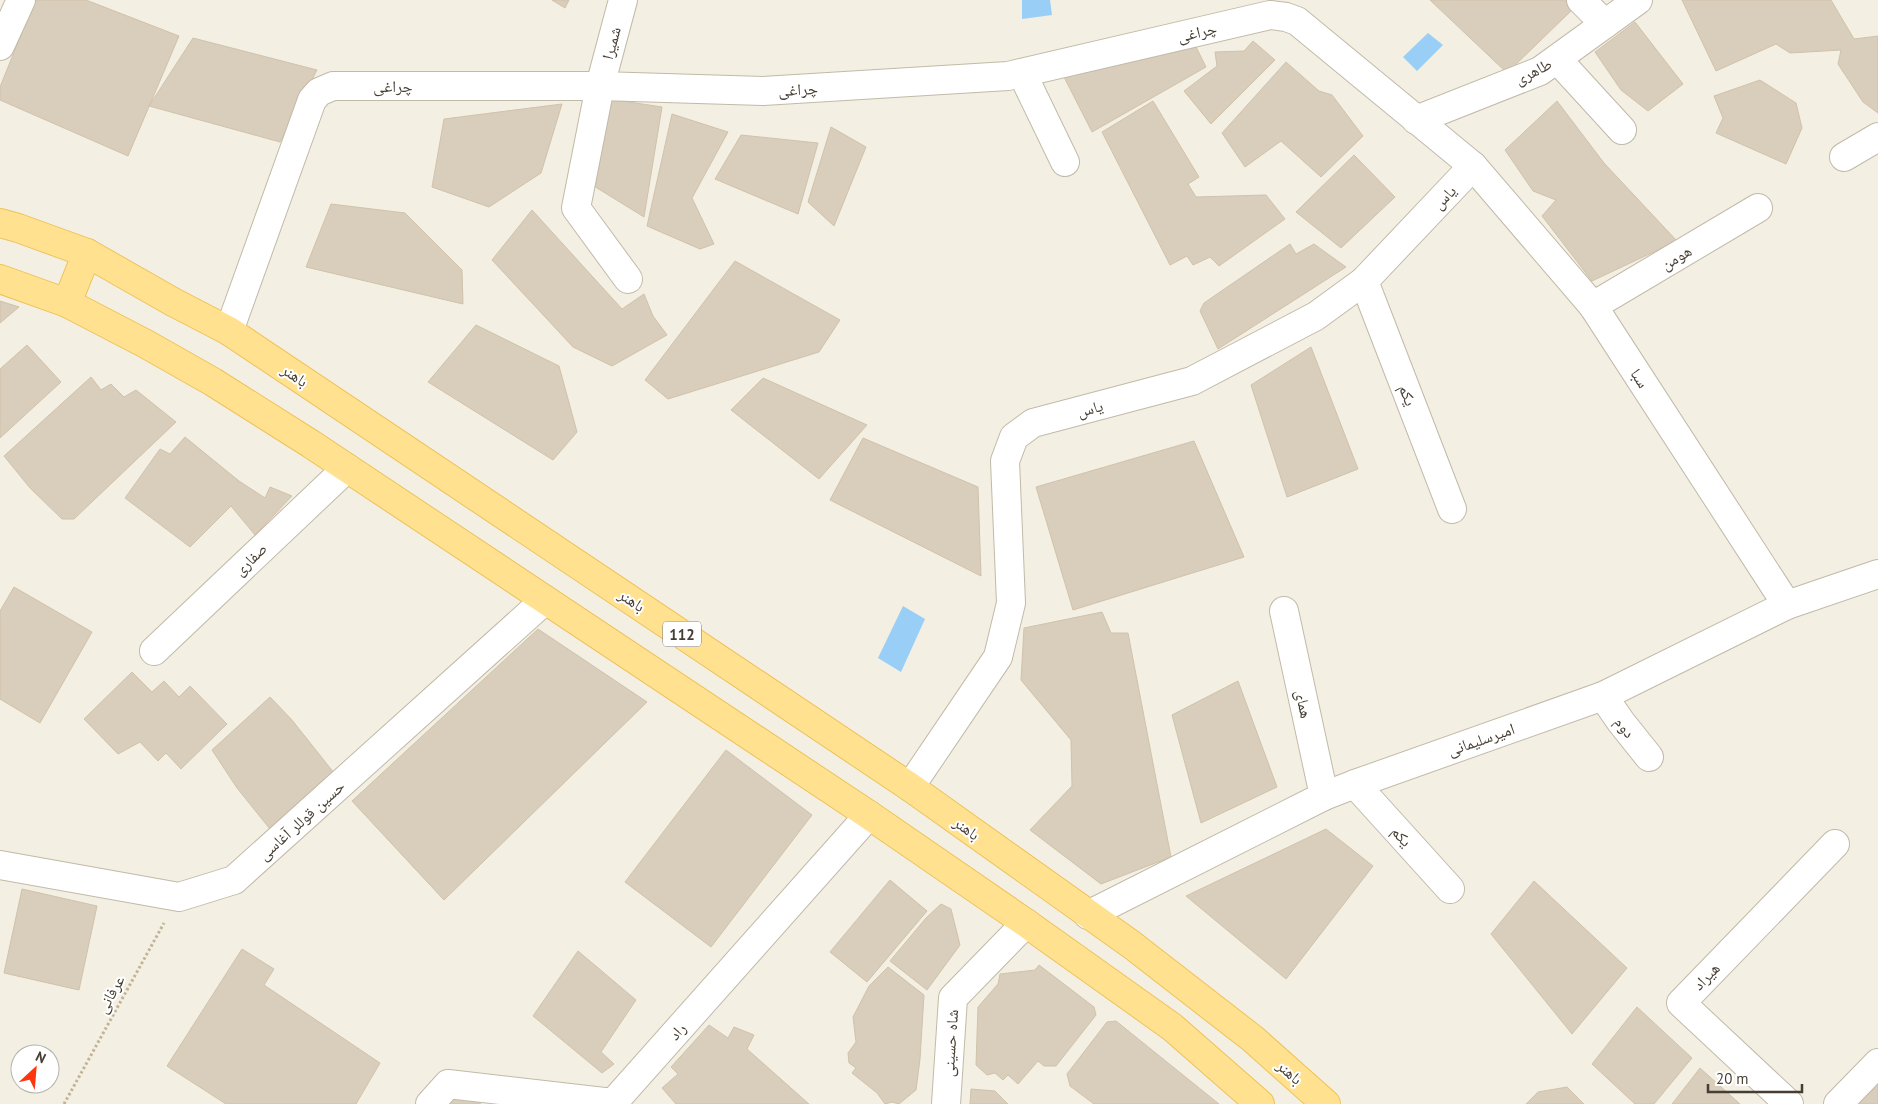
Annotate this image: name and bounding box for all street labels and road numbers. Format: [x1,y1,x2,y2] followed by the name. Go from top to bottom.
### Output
[1175,18,1219,47] street label: چراغی
[597,24,625,62] street label: شمیرا
[1511,53,1555,90] street label: طاهری
[373,76,413,97] street label: چراغی
[778,78,818,101] street label: چراغی
[1428,181,1461,214] street label: یاس
[1657,240,1696,275] street label: هومن
[277,358,312,391] street label: باهنر
[1626,364,1654,392] street label: سبا
[1394,381,1421,409] street label: یکم
[1075,395,1105,422] street label: یاس
[229,538,272,580] street label: صفاری
[614,583,649,616] street label: باهنر
[663,622,701,646] road number: 112
[1290,688,1317,720] street label: همای
[1610,712,1640,742] street label: دوم
[1445,718,1517,761] street label: امیرسلیمانی
[253,776,349,865] street label: حسین قوللر آغاسی
[949,811,984,844] street label: باهنر
[1387,821,1417,851] street label: یکم
[1688,958,1724,994] street label: هیراد
[91,971,129,1017] street label: عرفانی
[938,1009,963,1077] street label: شاه حسینی
[664,1018,690,1044] street label: راد
[1272,1055,1307,1089] street label: باهنر

